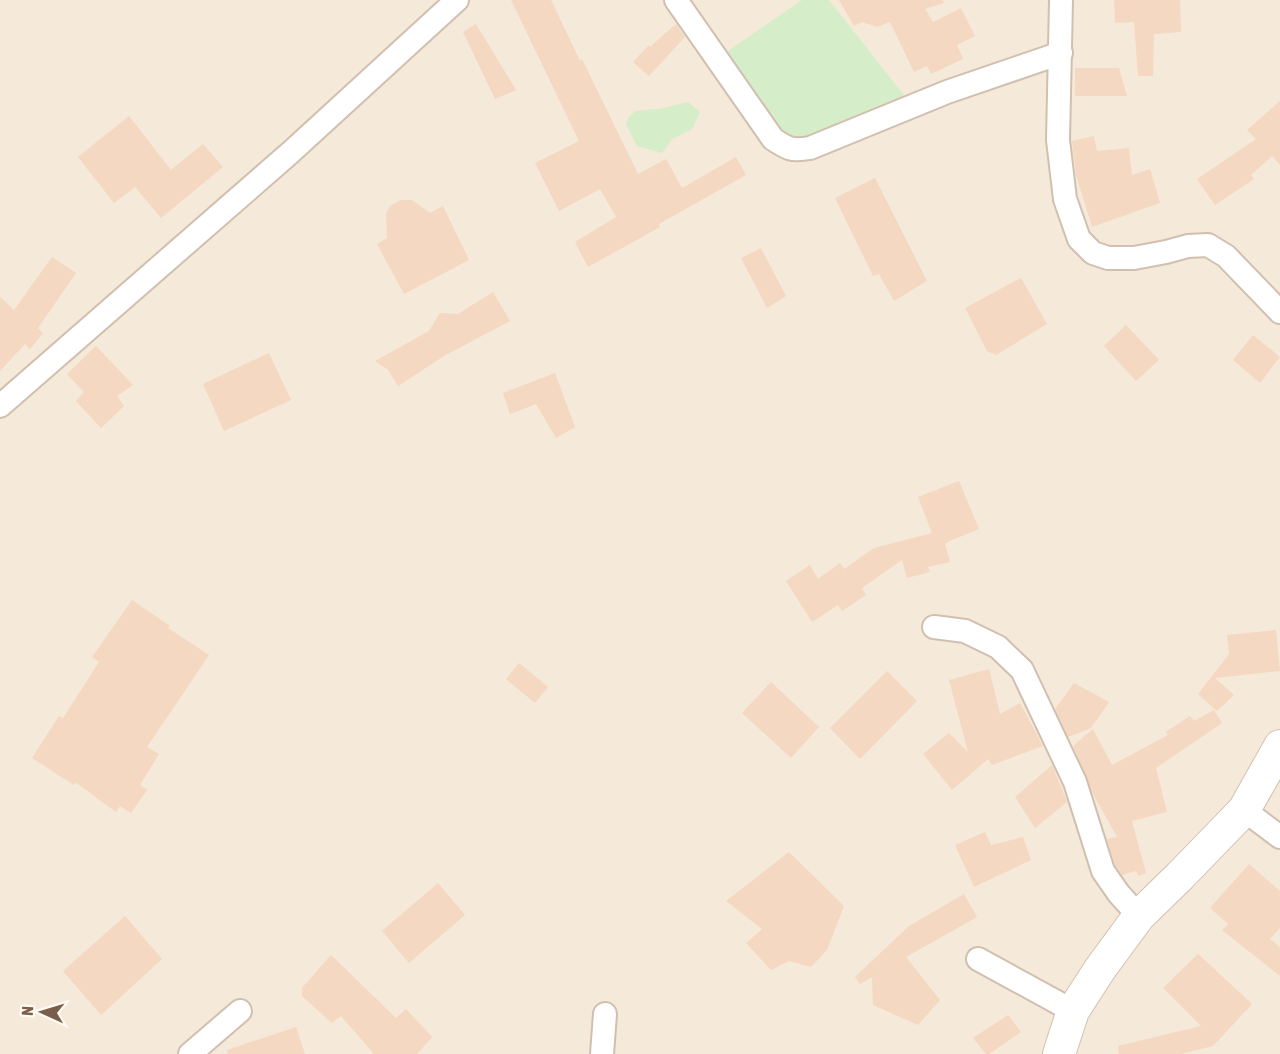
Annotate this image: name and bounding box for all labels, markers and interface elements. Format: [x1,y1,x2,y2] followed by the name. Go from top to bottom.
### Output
[12,982,72,1042] north arrow
[18,1006,36,1016] text: N

